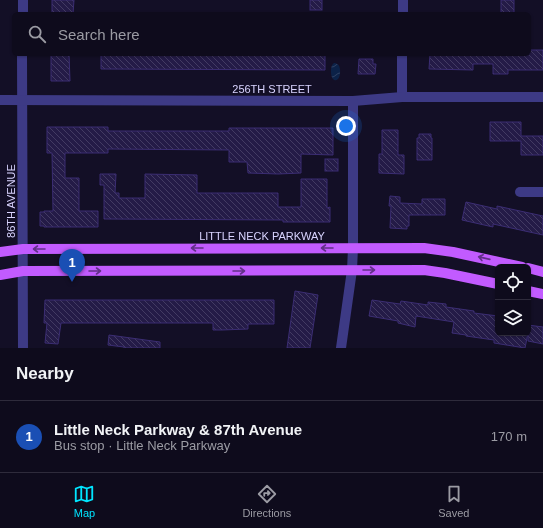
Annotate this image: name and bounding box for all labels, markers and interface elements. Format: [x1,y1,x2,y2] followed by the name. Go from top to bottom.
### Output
[12,12,531,56] search box
[26,23,48,45] icon: search
[58,26,140,43] text: Search here
[232,83,312,95] street label: 256TH STREET
[336,116,356,136] your location
[5,164,17,238] street label: 86TH AVENUE
[199,230,326,242] street label: LITTLE NECK PARKWAY
[191,244,204,252] one-way arrow
[321,244,334,252] one-way arrow
[33,245,46,253] one-way arrow
[59,249,85,282] pin: 1
[478,254,491,262] one-way arrow
[495,264,531,336] map controls
[495,264,531,300] button: locate
[362,266,375,274] one-way arrow
[88,267,101,275] one-way arrow
[232,267,245,275] one-way arrow
[495,300,531,336] button: layers
[16,364,74,383] text: Nearby
[54,421,302,438] text: Little Neck Parkway & 87th Avenue
[25,429,33,444] text: 1
[491,429,527,444] text: 170 m
[54,438,230,453] text: Bus stop · Little Neck Parkway
[73,483,95,519] tab: Map
[242,483,291,519] tab: Directions
[438,483,469,519] tab: Saved

